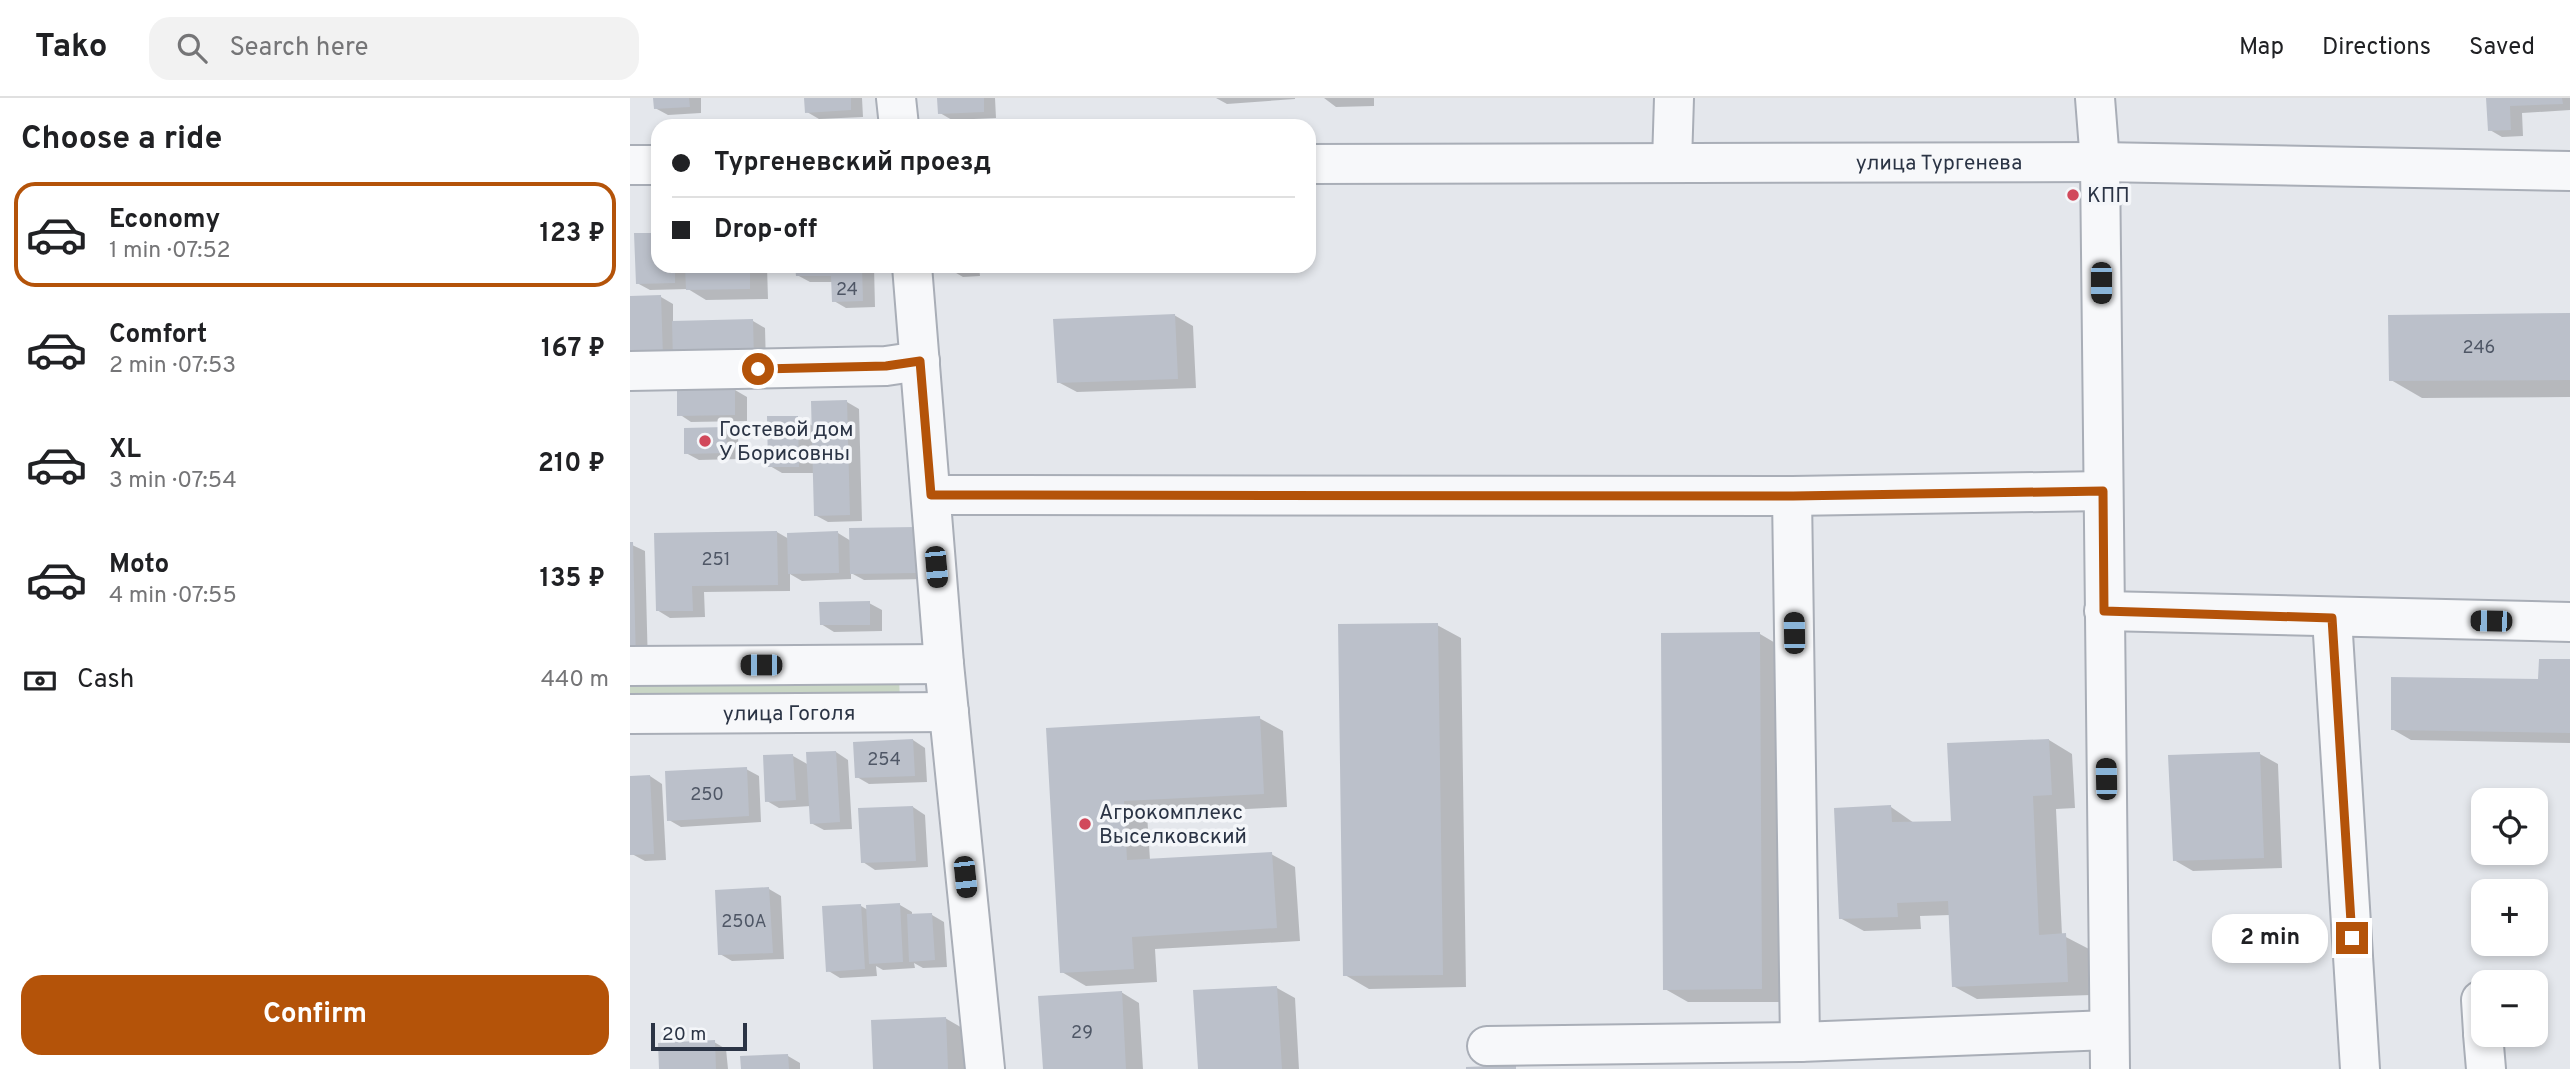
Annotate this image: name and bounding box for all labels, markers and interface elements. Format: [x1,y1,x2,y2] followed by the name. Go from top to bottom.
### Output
[149,17,639,80] search box
[35,27,107,69] text: Tako
[173,29,211,67] icon: search
[229,32,368,65] text: Search here
[2239,33,2284,63] text: Map
[2322,33,2431,63] text: Directions
[2469,33,2535,63] text: Saved
[21,120,222,160] text: Choose a ride
[714,147,991,180] text: Тургеневский проезд
[1856,150,2022,178] street label: улица Тургенева
[2087,183,2130,210] place label: КПП
[2065,187,2081,203] marker: КПП
[25,203,88,266] icon: car
[109,204,220,237] text: Economy
[714,214,817,247] text: Drop-off
[540,218,605,251] text: 123 ₽
[109,237,231,266] text: 1 min · 07:52
[2091,262,2112,304] car
[836,279,858,302] house number: 24
[25,318,88,381] icon: car
[109,319,207,352] text: Comfort
[541,333,605,366] text: 167 ₽
[2463,337,2495,360] house number: 246
[109,352,236,381] text: 2 min · 07:53
[742,353,774,385] route start
[719,417,854,468] place label: Гостевой дом У Борисовны
[25,433,88,496] icon: car
[697,433,713,449] marker: Гостевой дом У Борисовны
[109,434,141,467] text: XL
[538,448,605,481] text: 210 ₽
[109,467,237,496] text: 3 min · 07:54
[924,545,949,589] car
[25,548,88,611] icon: car
[109,549,169,582] text: Moto
[702,549,730,572] house number: 251
[540,563,605,596] text: 135 ₽
[109,582,237,611] text: 4 min · 07:55
[2470,610,2513,632] car
[1784,612,1805,654] car
[741,655,783,676] car
[21,662,59,700] icon: cash
[77,664,134,697] text: Cash
[541,666,609,695] text: 440 m
[723,701,855,728] street label: улица Гоголя
[867,749,901,772] house number: 254
[2096,758,2117,800] car
[690,784,724,807] house number: 250
[2471,788,2548,1047] map controls
[2471,788,2548,865] button: locate
[1099,800,1247,851] place label: Агрокомплекс Выселковский
[1077,816,1093,832] marker: Агрокомплекс Выселковский
[953,855,978,899] car
[2471,879,2548,956] button: +
[721,911,767,934] house number: 250А
[2212,914,2328,962] callout: 2 min
[2336,922,2368,954] route end
[2240,924,2300,953] text: 2 min
[2471,970,2548,1047] button: −
[21,975,609,1055] button: Confirm
[651,1020,747,1052] scale bar
[1071,1022,1093,1045] house number: 29
[662,1023,706,1047] text: 20 m

